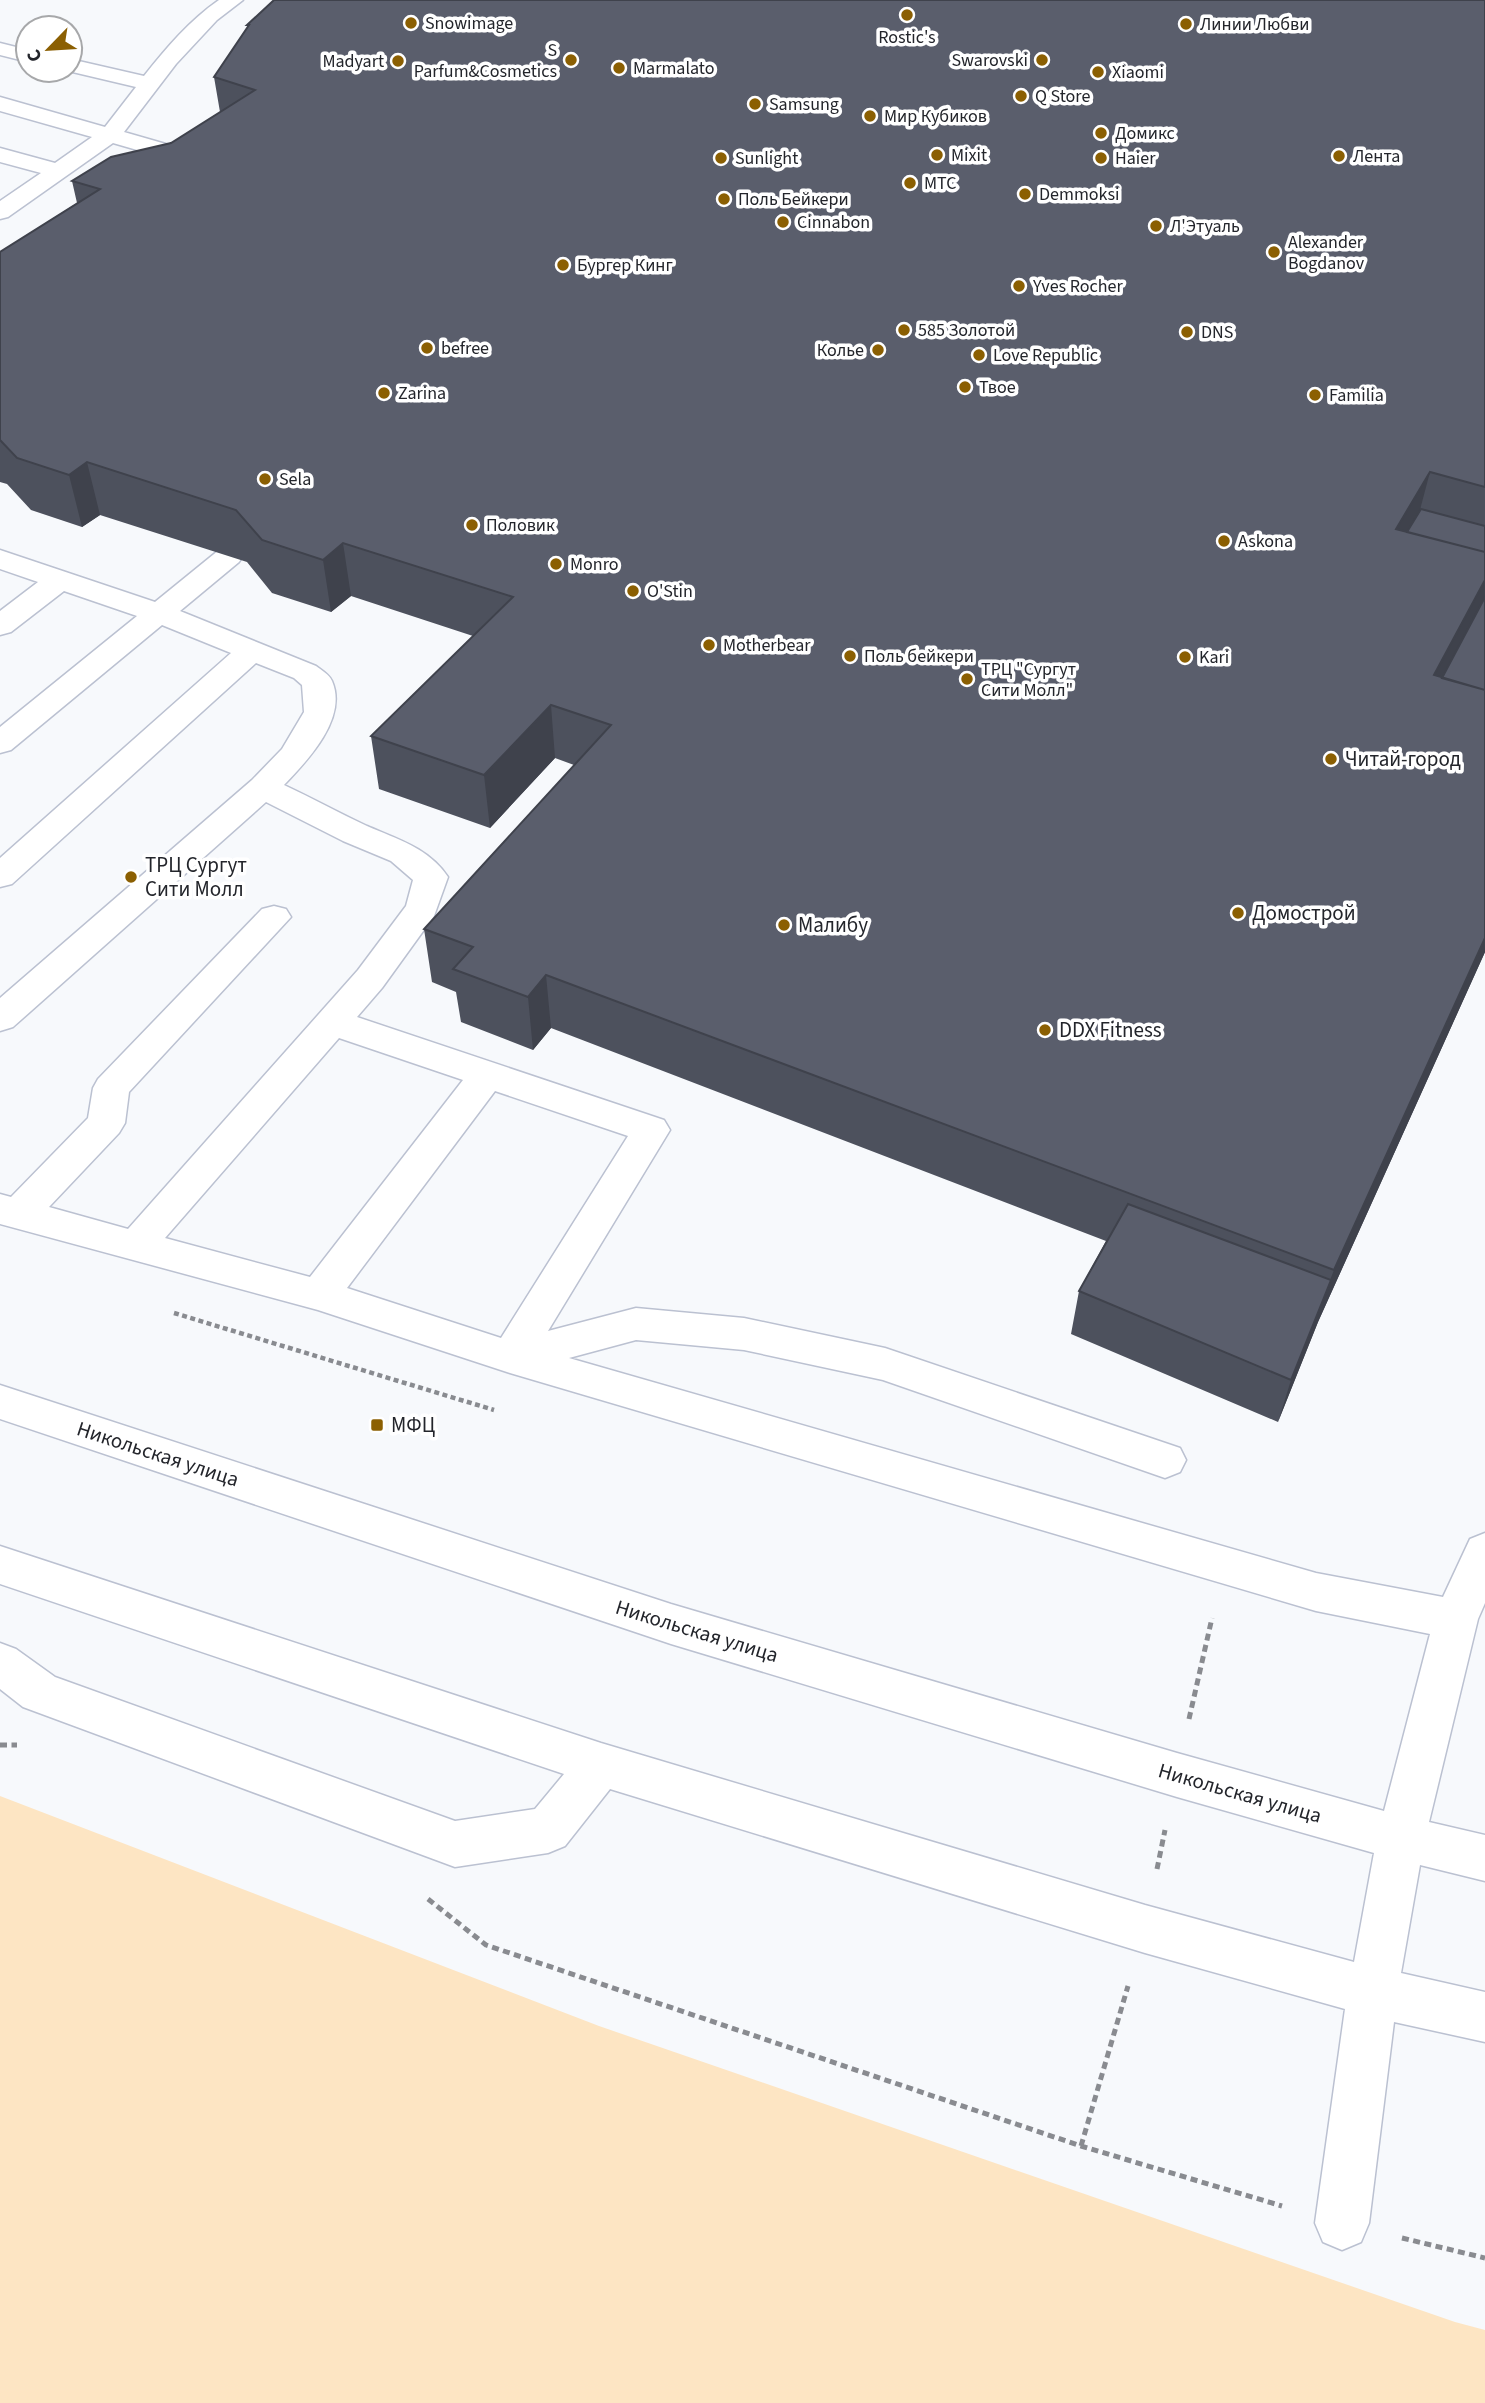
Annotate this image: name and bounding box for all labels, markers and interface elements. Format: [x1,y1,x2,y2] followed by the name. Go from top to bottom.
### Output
[899,7,915,23] marker: Rostic's
[425,11,513,36] place label: Snowimage
[1200,12,1309,37] place label: Линии Любви
[14,14,84,84] north arrow
[403,15,419,31] marker: Snowimage
[1178,16,1194,32] marker: Линии Любви
[878,25,936,50] place label: Rostic's
[414,38,557,84] place label: S Parfum&Cosmetics
[20,45,50,66] text: С
[952,48,1028,73] place label: Swarovski
[322,49,384,74] place label: Madyart
[563,52,579,68] marker: S Parfum&Cosmetics
[1034,52,1050,68] marker: Swarovski
[390,53,406,69] marker: Madyart
[633,56,714,81] place label: Marmalato
[611,60,627,76] marker: Marmalato
[1112,60,1164,85] place label: Xiaomi
[1090,64,1106,80] marker: Xiaomi
[1035,84,1090,109] place label: Q Store
[1013,88,1029,104] marker: Q Store
[769,92,839,117] place label: Samsung
[747,96,763,112] marker: Samsung
[884,104,987,129] place label: Мир Кубиков
[862,108,878,124] marker: Мир Кубиков
[1115,121,1175,146] place label: Домикс
[1093,125,1109,141] marker: Домикс
[951,143,987,168] place label: Mixit
[1353,144,1400,169] place label: Лента
[735,146,798,171] place label: Sunlight
[1115,146,1156,171] place label: Haier
[929,147,945,163] marker: Mixit
[1331,148,1347,164] marker: Лента
[713,150,729,166] marker: Sunlight
[1093,150,1109,166] marker: Haier
[924,171,957,196] place label: МТС
[902,175,918,191] marker: МТС
[1039,182,1119,207] place label: Demmoksi
[1017,186,1033,202] marker: Demmoksi
[738,187,849,212] place label: Поль Бейкери
[716,191,732,207] marker: Поль Бейкери
[797,210,870,235] place label: Cinnabon
[775,214,791,230] marker: Cinnabon
[1170,214,1240,239] place label: Л'Этуаль
[1148,218,1164,234] marker: Л'Этуаль
[1288,230,1365,276] place label: Alexander Bogdanov
[1266,244,1282,260] marker: Alexander Bogdanov
[577,253,673,278] place label: Бургер Кинг
[555,257,571,273] marker: Бургер Кинг
[1032,274,1123,299] place label: Yves Rocher
[1011,278,1027,294] marker: Yves Rocher
[918,318,1015,343] place label: 585 Золотой
[1201,320,1233,345] place label: DNS
[896,322,912,338] marker: 585 Золотой
[1179,324,1195,340] marker: DNS
[441,336,489,361] place label: befree
[817,338,864,363] place label: Колье
[419,340,435,356] marker: befree
[870,342,886,358] marker: Колье
[993,343,1098,368] place label: Love Republic
[971,347,987,363] marker: Love Republic
[979,375,1016,400] place label: Твое
[957,379,973,395] marker: Твое
[398,381,446,406] place label: Zarina
[1329,383,1384,408] place label: Familia
[376,385,392,401] marker: Zarina
[1307,387,1323,403] marker: Familia
[279,467,311,492] place label: Sela
[257,471,273,487] marker: Sela
[486,513,555,538] place label: Половик
[464,517,480,533] marker: Половик
[1238,529,1293,554] place label: Askona
[1216,533,1232,549] marker: Askona
[570,552,619,577] place label: Monro
[548,556,564,572] marker: Monro
[647,579,693,604] place label: O'Stin
[625,583,641,599] marker: O'Stin
[723,633,811,658] place label: Motherbear
[701,637,717,653] marker: Motherbear
[864,644,974,669] place label: Поль бейкери
[1199,645,1229,670] place label: Kari
[842,648,858,664] marker: Поль бейкери
[1177,649,1193,665] marker: Kari
[981,657,1076,703] place label: ТРЦ "Сургут Сити Молл"
[959,671,975,687] marker: ТРЦ "Сургут Сити Молл"
[1345,744,1461,774] place label: Читай-город
[1323,751,1339,767] marker: Читай-город
[145,850,247,904] place label: ТРЦ Сургут Сити Молл
[123,869,139,885] marker: ТРЦ Сургут Сити Молл
[1252,898,1356,928] place label: Домострой
[1230,905,1246,921] marker: Домострой
[798,910,868,940] place label: Малибу
[776,917,792,933] marker: Малибу
[1059,1015,1162,1045] place label: DDX Fitness
[1037,1022,1053,1038] marker: DDX Fitness
[391,1410,435,1440] place label: МФЦ
[73,1414,243,1494] street label: Никольская улица
[369,1417,385,1433] marker: МФЦ
[612,1592,782,1670] street label: Никольская улица
[1155,1755,1325,1831] street label: Никольская улица

